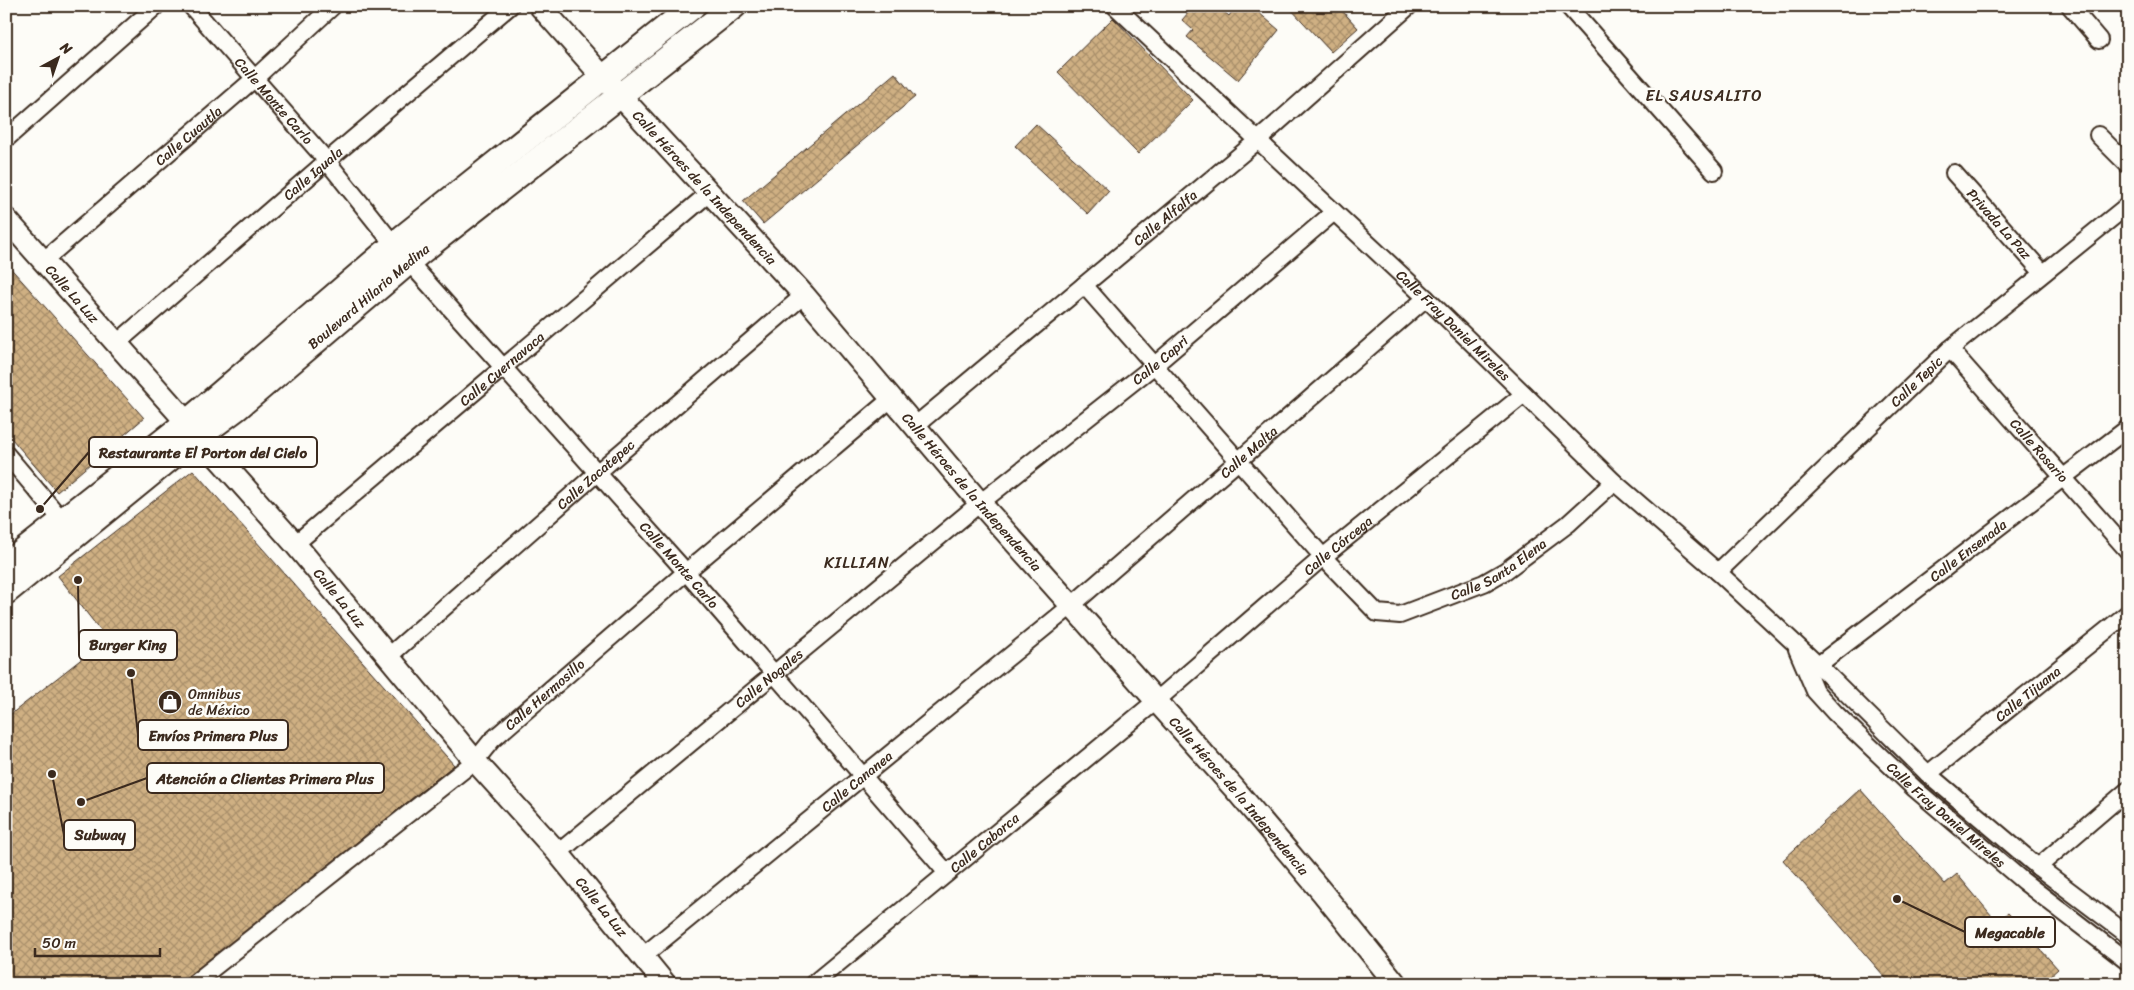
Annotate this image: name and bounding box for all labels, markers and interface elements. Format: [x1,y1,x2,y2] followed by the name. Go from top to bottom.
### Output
[32,32,82,82] north arrow
[54,35,78,61] text: N
[228,51,320,150] street label: Calle Monte Carlo
[1645,81,1763,110] district label: EL SAUSALITO
[149,99,228,172] street label: Calle Cuautla
[626,104,784,272] street label: Calle Héroes de la Independencia
[277,140,349,207] street label: Calle Iguala
[1960,182,2038,266] street label: Privada La Paz
[1127,183,1203,252] street label: Calle Alfalfa
[302,236,436,355] street label: Boulevard Hilario Medina
[39,258,106,329] street label: Calle La Luz
[1390,263,1517,387] street label: Calle Fray Daniel Mireles
[453,325,550,413] street label: Calle Cuernavaca
[1126,328,1195,391] street label: Calle Capri
[1884,350,1949,413] street label: Calle Tepic
[896,406,1049,578] street label: Calle Héroes de la Independencia
[2004,412,2075,488] street label: Calle Rosario
[1214,419,1284,485] street label: Calle Malta
[551,433,641,516] street label: Calle Zacatepec
[89,437,317,467] callout: Restaurante El Porton del Cielo
[98,440,307,466] text: Restaurante El Porton del Cielo
[1297,509,1378,582] street label: Calle Córcega
[1924,512,2013,588] street label: Calle Ensenada
[633,515,725,615] street label: Calle Monte Carlo
[1447,532,1552,607] street label: Calle Santa Elena
[824,548,890,577] district label: KILLIAN
[307,562,373,634] street label: Calle La Luz
[79,630,177,660] callout: Burger King
[89,632,167,658] text: Burger King
[729,642,809,714] street label: Calle Nogales
[498,652,591,737] street label: Calle Hermosillo
[1989,659,2066,728] street label: Calle Tijuana
[188,682,250,723] place label: Omnibus de México
[157,689,183,715] shop icon: Omnibus de México
[1163,710,1316,882] street label: Calle Héroes de la Independencia
[138,720,288,750] callout: Envíos Primera Plus
[148,723,279,749] text: Envíos Primera Plus
[815,744,898,818] street label: Calle Cananea
[1880,755,2012,874] street label: Calle Fray Daniel Mireles
[147,763,384,793] callout: Atención a Clientes Primera Plus
[155,766,375,792] text: Atención a Clientes Primera Plus
[944,805,1026,879] street label: Calle Caborca
[64,820,135,850] callout: Subway
[73,822,126,848] text: Subway
[569,871,635,943] street label: Calle La Luz
[1965,917,2055,947] callout: Megacable
[1974,920,2045,946] text: Megacable
[35,925,160,957] scale bar
[42,930,77,956] text: 50 m

